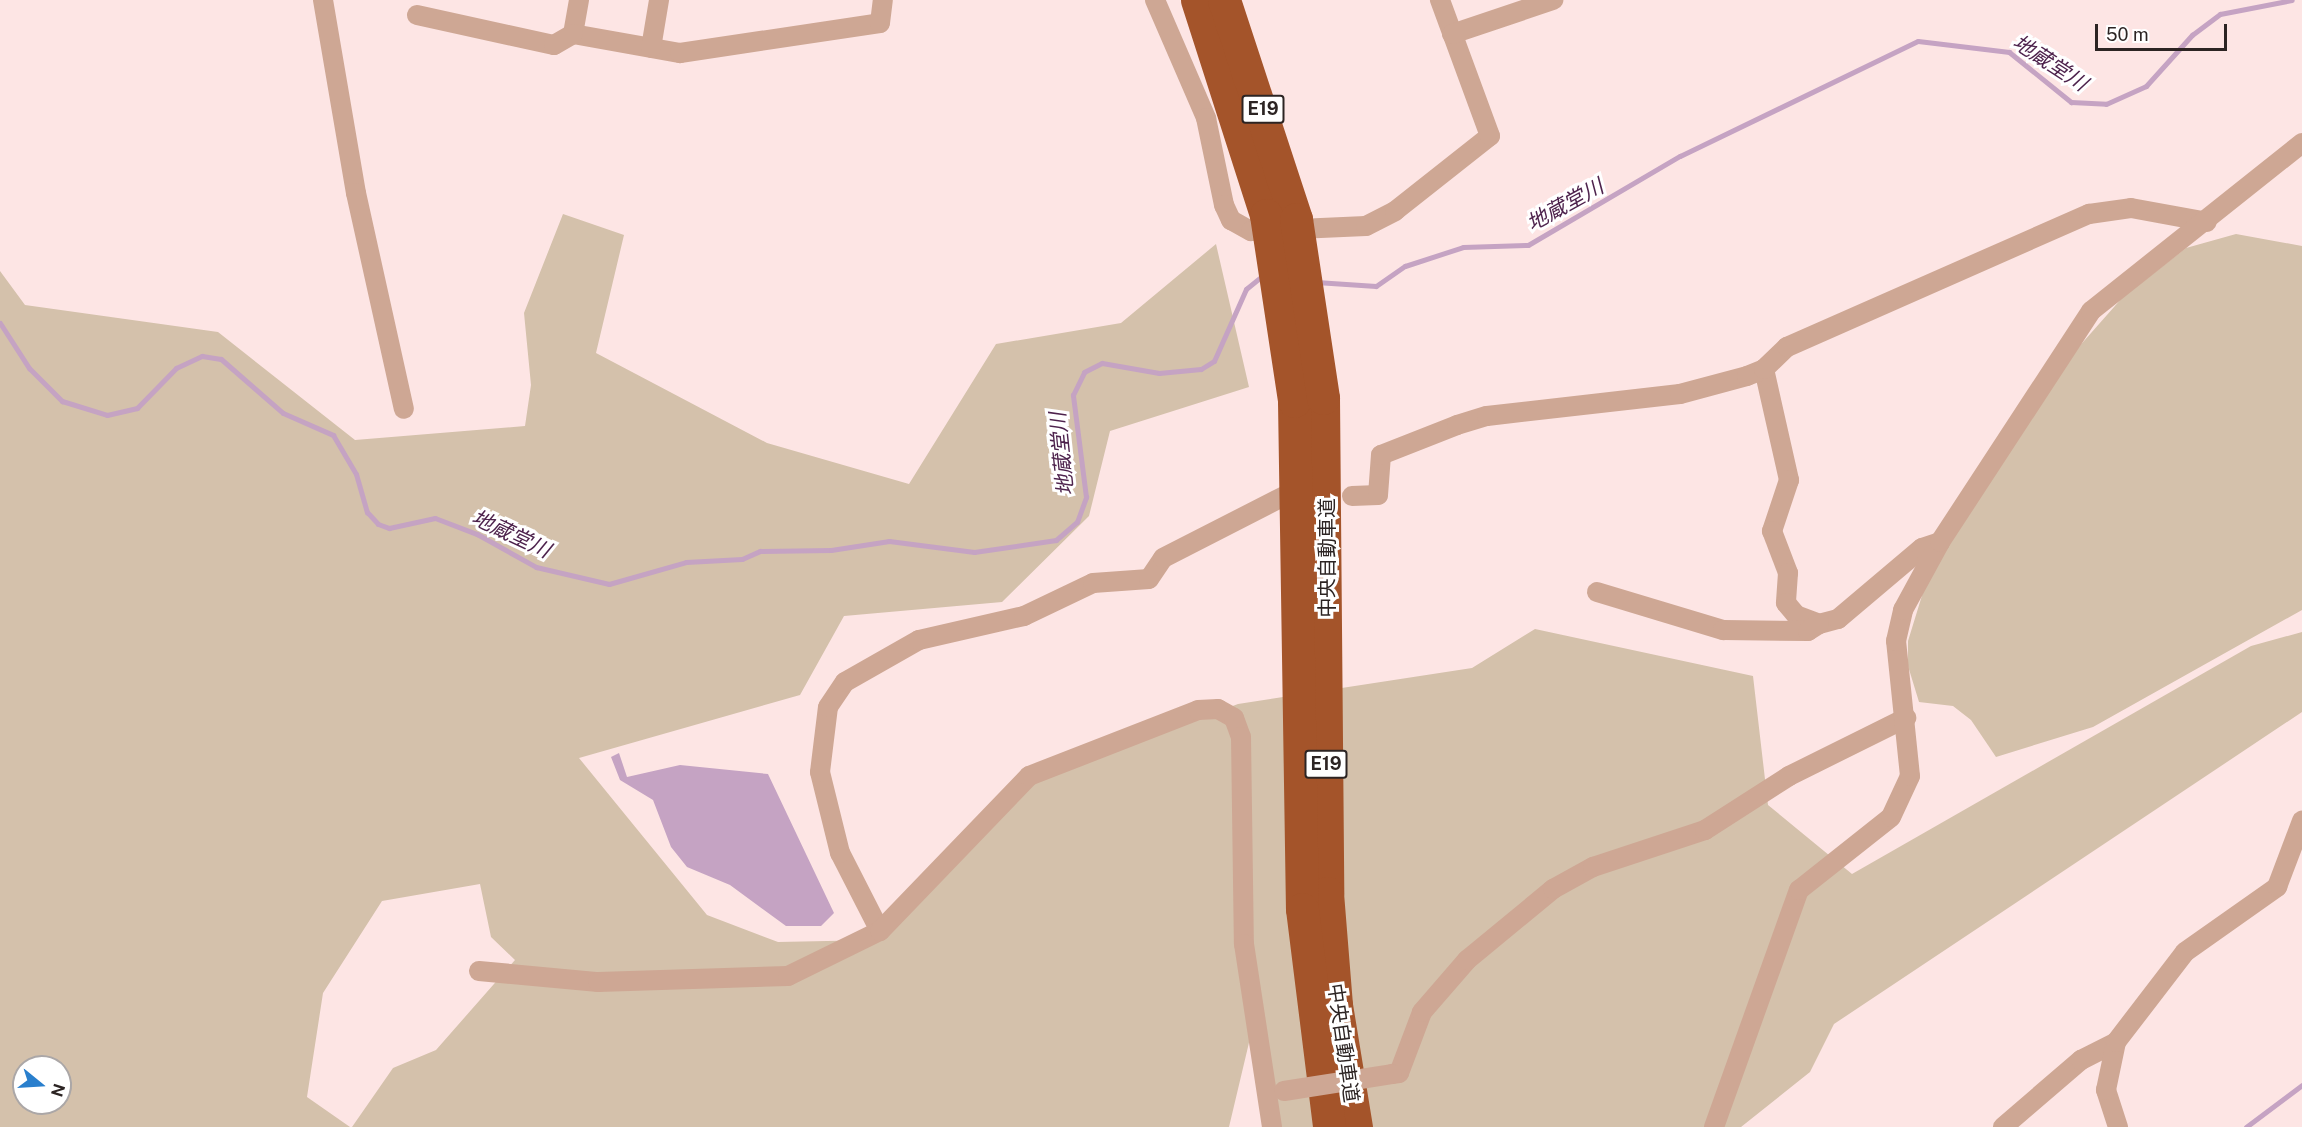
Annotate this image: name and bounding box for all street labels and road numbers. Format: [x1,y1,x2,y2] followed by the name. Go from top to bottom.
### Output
[1240,94,1286,124] road number: E19
[1315,498,1339,618] street label: 中央自動車道
[1304,749,1348,779] road number: E19
[1323,982,1363,1104] street label: 中央自動車道

